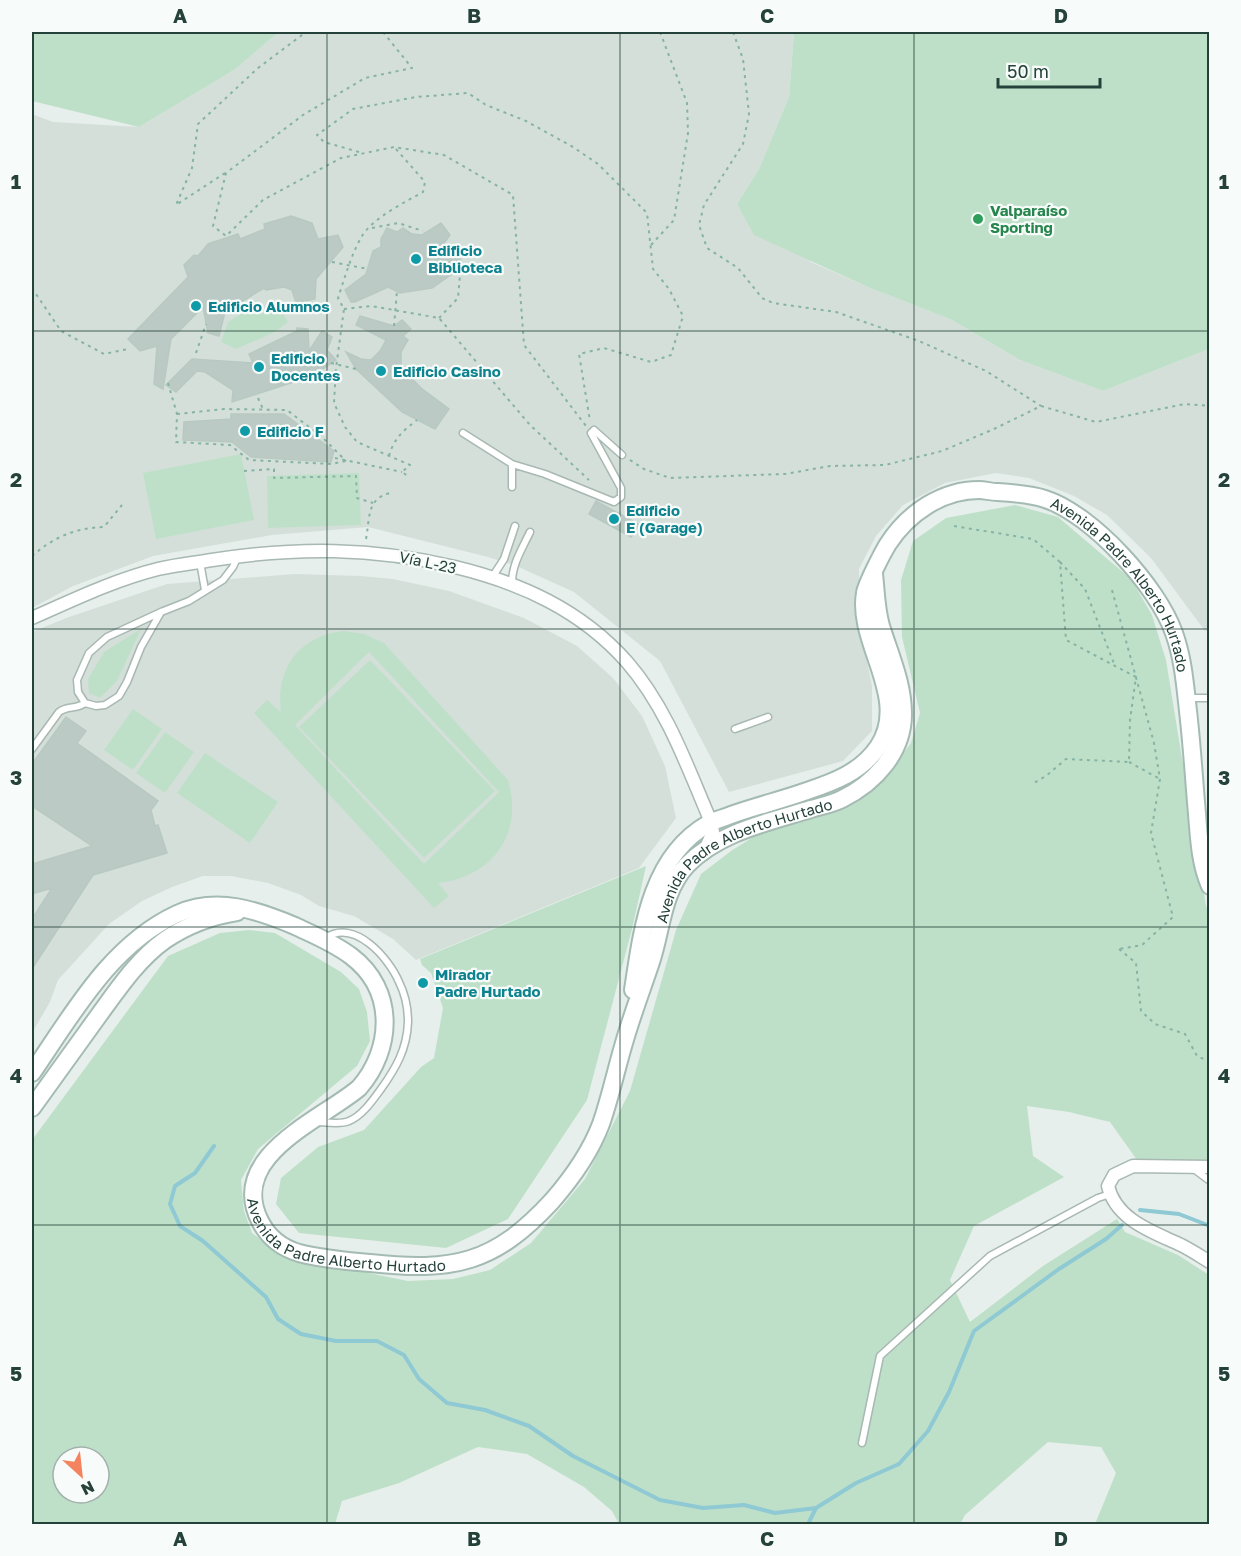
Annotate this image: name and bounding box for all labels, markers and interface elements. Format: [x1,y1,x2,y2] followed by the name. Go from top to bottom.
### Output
[173,3,187,27] text: A
[467,3,481,27] text: B
[760,3,774,27] text: C
[1054,3,1068,27] text: D
[998,51,1100,89] scale bar
[1007,60,1049,82] text: 50 m
[11,169,21,193] text: 1
[1219,169,1229,193] text: 1
[990,201,1067,236] place label: Valparaíso Sporting
[971,212,985,226] marker: Valparaíso Sporting
[428,241,502,276] place label: Edificio Biblioteca
[409,252,423,266] marker: Edificio Biblioteca
[208,297,330,315] place label: Edificio Alumnos
[189,299,203,313] marker: Edificio Alumnos
[271,349,341,384] place label: Edificio Docentes
[252,360,266,374] marker: Edificio Docentes
[393,362,501,380] place label: Edificio Casino
[374,364,388,378] marker: Edificio Casino
[257,422,324,440] place label: Edificio F
[238,424,252,438] marker: Edificio F
[10,467,22,491] text: 2
[1218,467,1230,491] text: 2
[1048,493,1192,673] street label: Avenida Padre Alberto Hurtado
[626,501,703,536] place label: Edificio E (Garage)
[607,512,621,526] marker: Edificio E (Garage)
[398,547,458,577] street label: Vía L-23
[10,765,22,789] text: 3
[1218,765,1230,789] text: 3
[652,795,834,925] street label: Avenida Padre Alberto Hurtado
[435,965,540,1000] place label: Mirador Padre Hurtado
[416,976,430,990] marker: Mirador Padre Hurtado
[10,1063,22,1087] text: 4
[1218,1063,1230,1087] text: 4
[244,1197,447,1275] street label: Avenida Padre Alberto Hurtado
[10,1361,22,1385] text: 5
[1218,1361,1230,1385] text: 5
[51,1445,111,1505] north arrow
[78,1477,98,1500] text: N
[173,1526,187,1550] text: A
[467,1526,481,1550] text: B
[760,1526,774,1550] text: C
[1054,1526,1068,1550] text: D

